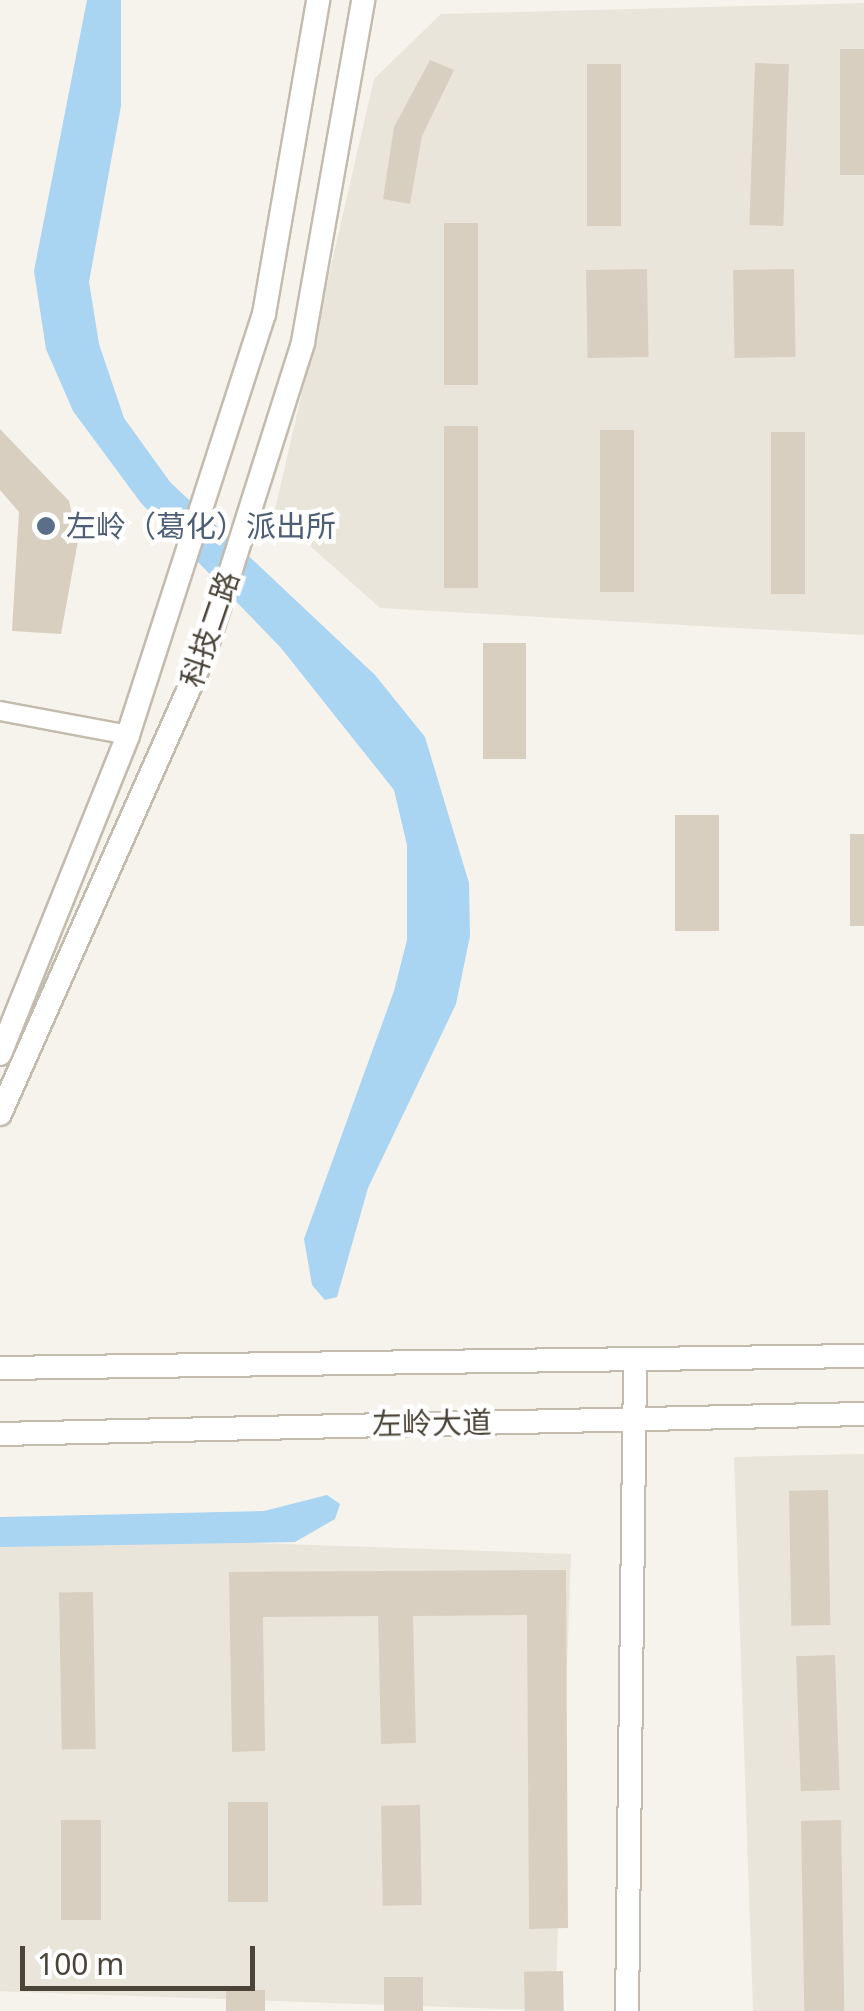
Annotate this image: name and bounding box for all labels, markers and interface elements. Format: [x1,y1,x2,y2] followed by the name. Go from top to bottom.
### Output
[66,508,336,544] place label: 左岭（葛化）派出所
[35,515,57,537] marker: 左岭（葛化）派出所
[173,566,247,692] street label: 科技二路
[372,1404,492,1442] street label: 左岭大道
[25,1926,260,1988] scale bar
[37,1943,124,1984] text: 100 m

